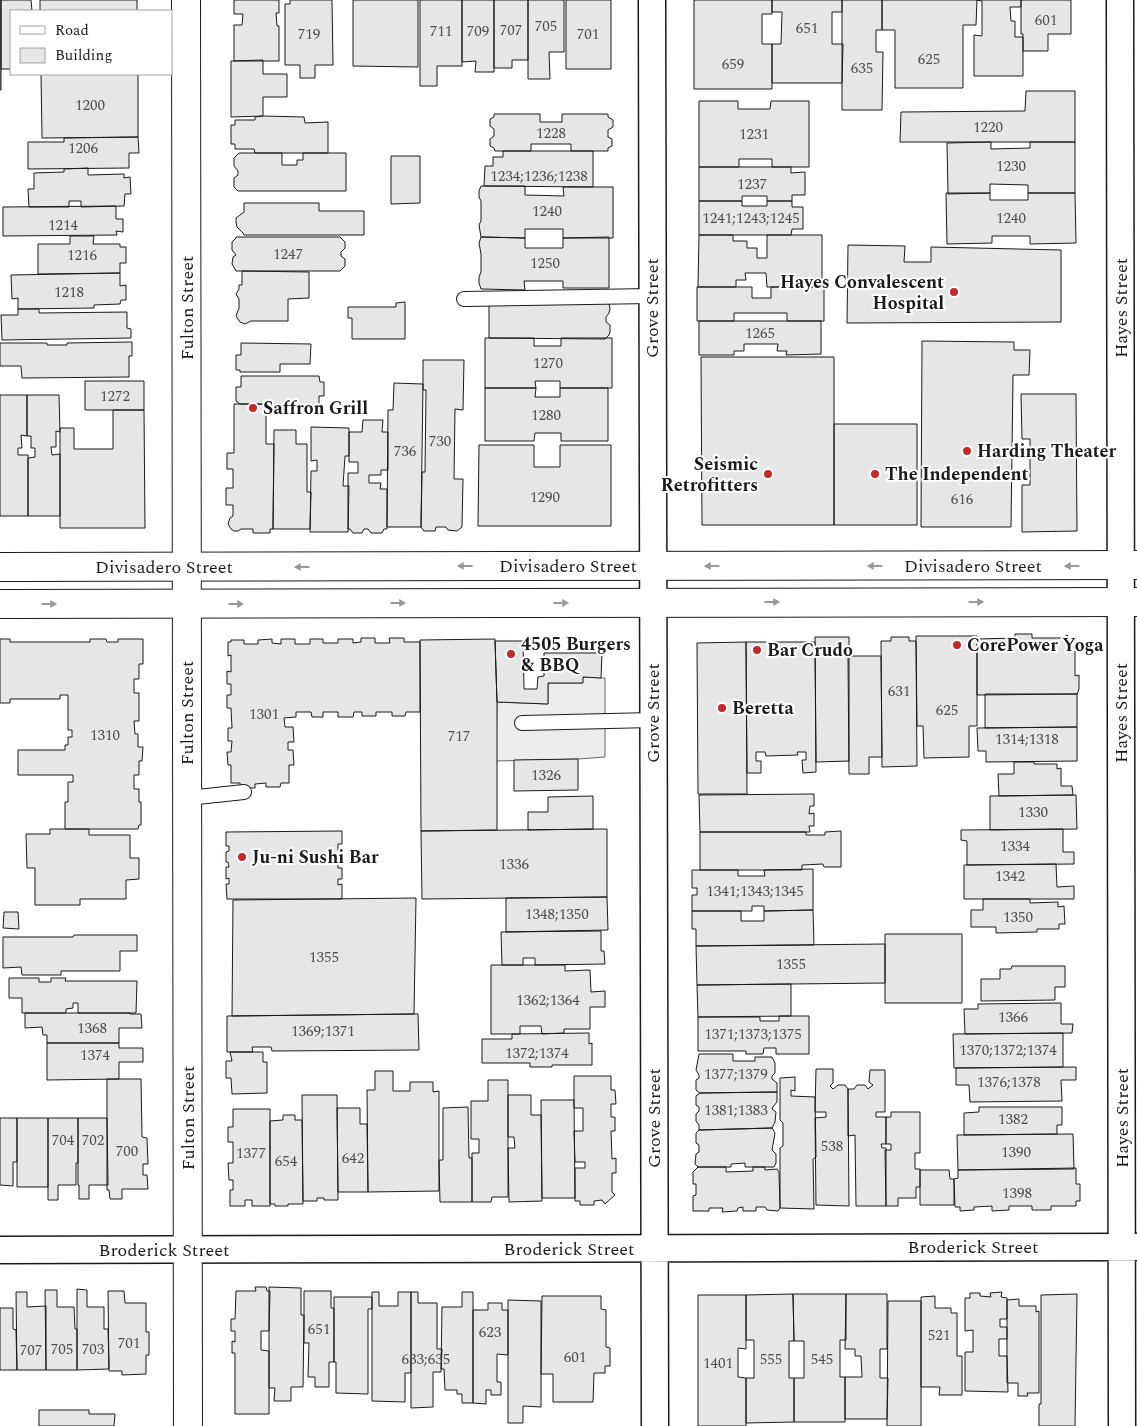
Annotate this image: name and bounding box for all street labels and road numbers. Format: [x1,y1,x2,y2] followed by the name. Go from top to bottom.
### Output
[174,256,201,360] street label: Fulton Street
[639,258,666,358] street label: Grove Street
[1108,258,1135,358] street label: Hayes Street
[499,553,637,580] street label: Divisadero Street
[904,553,1042,580] street label: Divisadero Street
[95,554,233,581] street label: Divisadero Street
[174,661,201,765] street label: Fulton Street
[640,663,667,763] street label: Grove Street
[1108,663,1135,763] street label: Hayes Street
[175,1066,202,1170] street label: Fulton Street
[641,1068,668,1168] street label: Grove Street
[1109,1068,1136,1168] street label: Hayes Street
[908,1234,1038,1261] street label: Broderick Street
[504,1236,634,1263] street label: Broderick Street
[99,1237,229,1264] street label: Broderick Street

